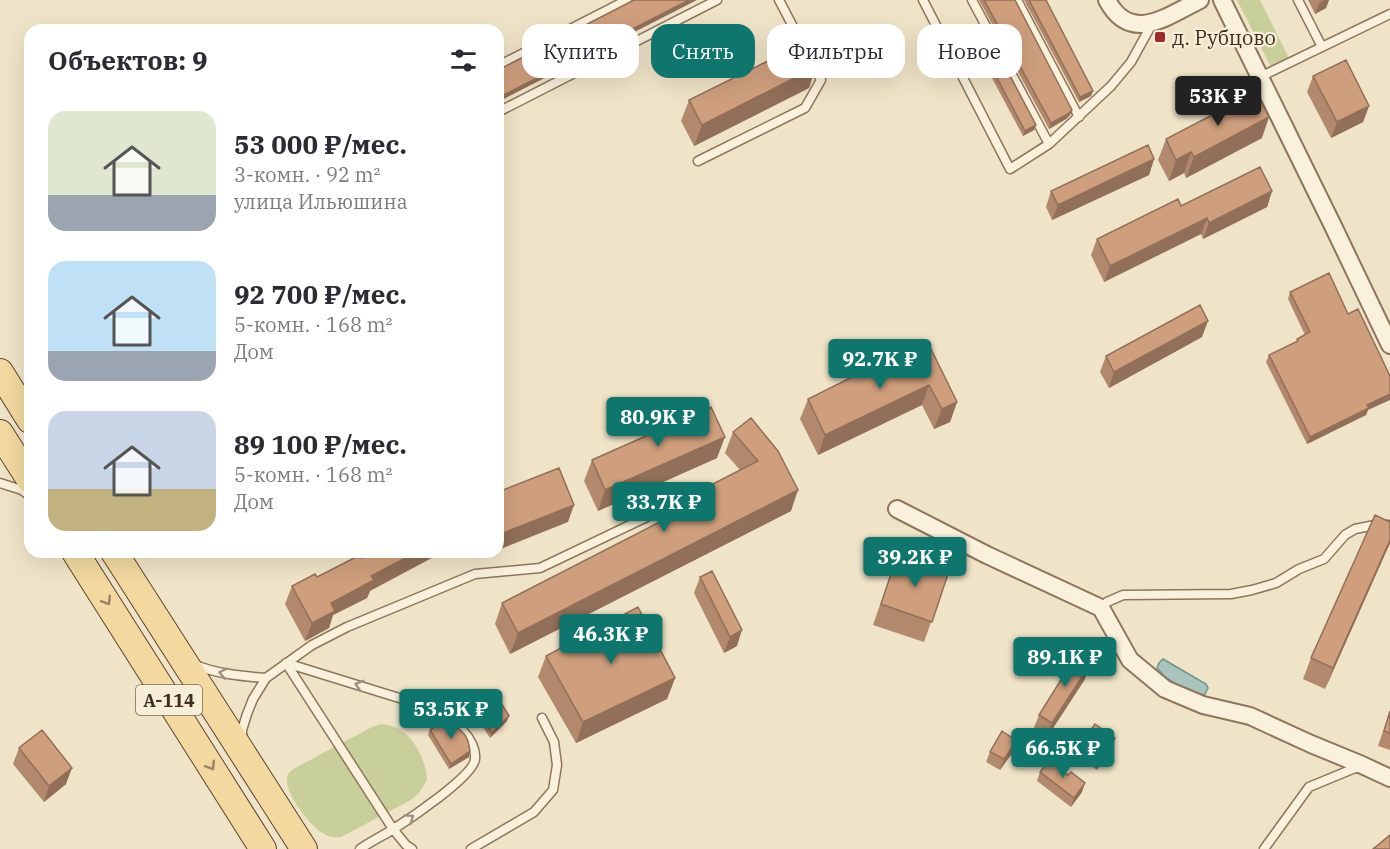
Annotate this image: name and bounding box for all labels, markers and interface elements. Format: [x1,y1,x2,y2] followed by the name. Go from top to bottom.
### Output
[522,24,639,78] chip: Купить
[651,24,755,78] chip: Снять
[767,24,905,78] chip: Фильтры
[917,24,1022,78] chip: Новое
[1172,24,1276,51] place label: д. Рубцово
[1153,30,1167,44] marker: д. Рубцово
[48,43,208,77] text: Объектов: 9
[447,44,480,77] icon: filters
[1176,76,1260,127] pin: 53K ₽
[1189,82,1247,109] text: 53K ₽
[234,127,407,161] text: 53 000 ₽/мес.
[96,135,168,207] icon: home
[234,161,381,188] text: 3-комн. · 92 m²
[234,188,408,215] text: улица Ильюшина
[234,277,407,311] text: 92 700 ₽/мес.
[96,285,168,357] icon: home
[234,311,393,338] text: 5-комн. · 168 m²
[234,338,274,365] text: Дом
[825,339,935,390] pin: 92.7K ₽
[842,345,918,372] text: 92.7K ₽
[603,397,713,448] pin: 80.9K ₽
[620,403,696,430] text: 80.9K ₽
[234,427,407,461] text: 89 100 ₽/мес.
[96,435,168,507] icon: home
[234,461,393,488] text: 5-комн. · 168 m²
[609,482,719,533] pin: 33.7K ₽
[234,488,274,515] text: Дом
[626,488,702,515] text: 33.7K ₽
[860,537,970,588] pin: 39.2K ₽
[877,543,953,570] text: 39.2K ₽
[99,595,110,606] one-way arrow
[556,614,666,665] pin: 46.3K ₽
[573,620,649,647] text: 46.3K ₽
[1010,637,1120,688] pin: 89.1K ₽
[1027,643,1103,670] text: 89.1K ₽
[219,667,229,680] one-way arrow
[354,680,365,693] one-way arrow
[136,685,202,715] road number: А-114
[396,689,506,740] pin: 53.5K ₽
[413,695,489,722] text: 53.5K ₽
[1008,728,1118,779] pin: 66.5K ₽
[1025,734,1101,761] text: 66.5K ₽
[204,759,215,770] one-way arrow
[403,814,414,825] one-way arrow

